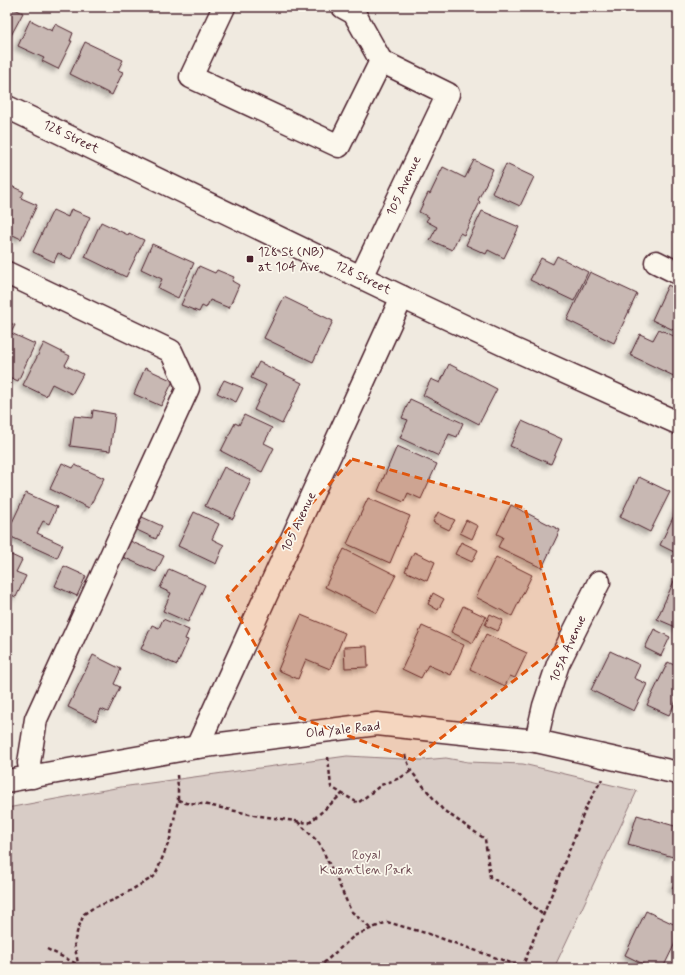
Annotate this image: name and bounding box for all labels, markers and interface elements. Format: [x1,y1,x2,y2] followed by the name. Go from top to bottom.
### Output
[40,116,102,158] street label: 128 Street
[383,153,425,219] street label: 105 Avenue
[258,244,324,276] place label: 128 St (NB) at 104 Ave
[245,254,255,264] marker: 128 St (NB) at 104 Ave
[332,257,394,299] street label: 128 Street
[278,489,320,555] street label: 105 Avenue
[546,613,590,685] street label: 105A Avenue
[305,718,381,742] street label: Old Yale Road
[320,847,413,879] park label: Royal Kwantlen Park

